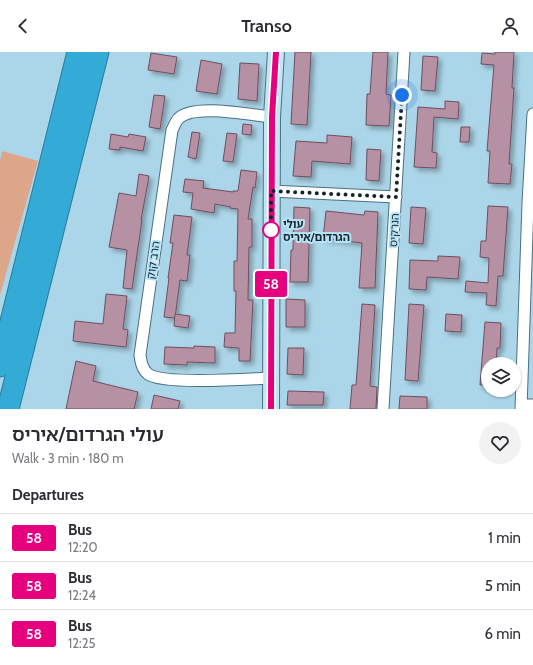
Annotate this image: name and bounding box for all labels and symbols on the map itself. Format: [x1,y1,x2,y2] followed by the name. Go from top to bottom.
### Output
[392,85,412,105] your location
[386,213,402,247] street label: הנרקיס
[283,217,350,244] place label: עולי הגרדום/איריס
[262,221,280,239] marker: עולי הגרדום/איריס
[143,240,163,280] street label: הרב קוק
[253,271,289,297] line badge: 58

